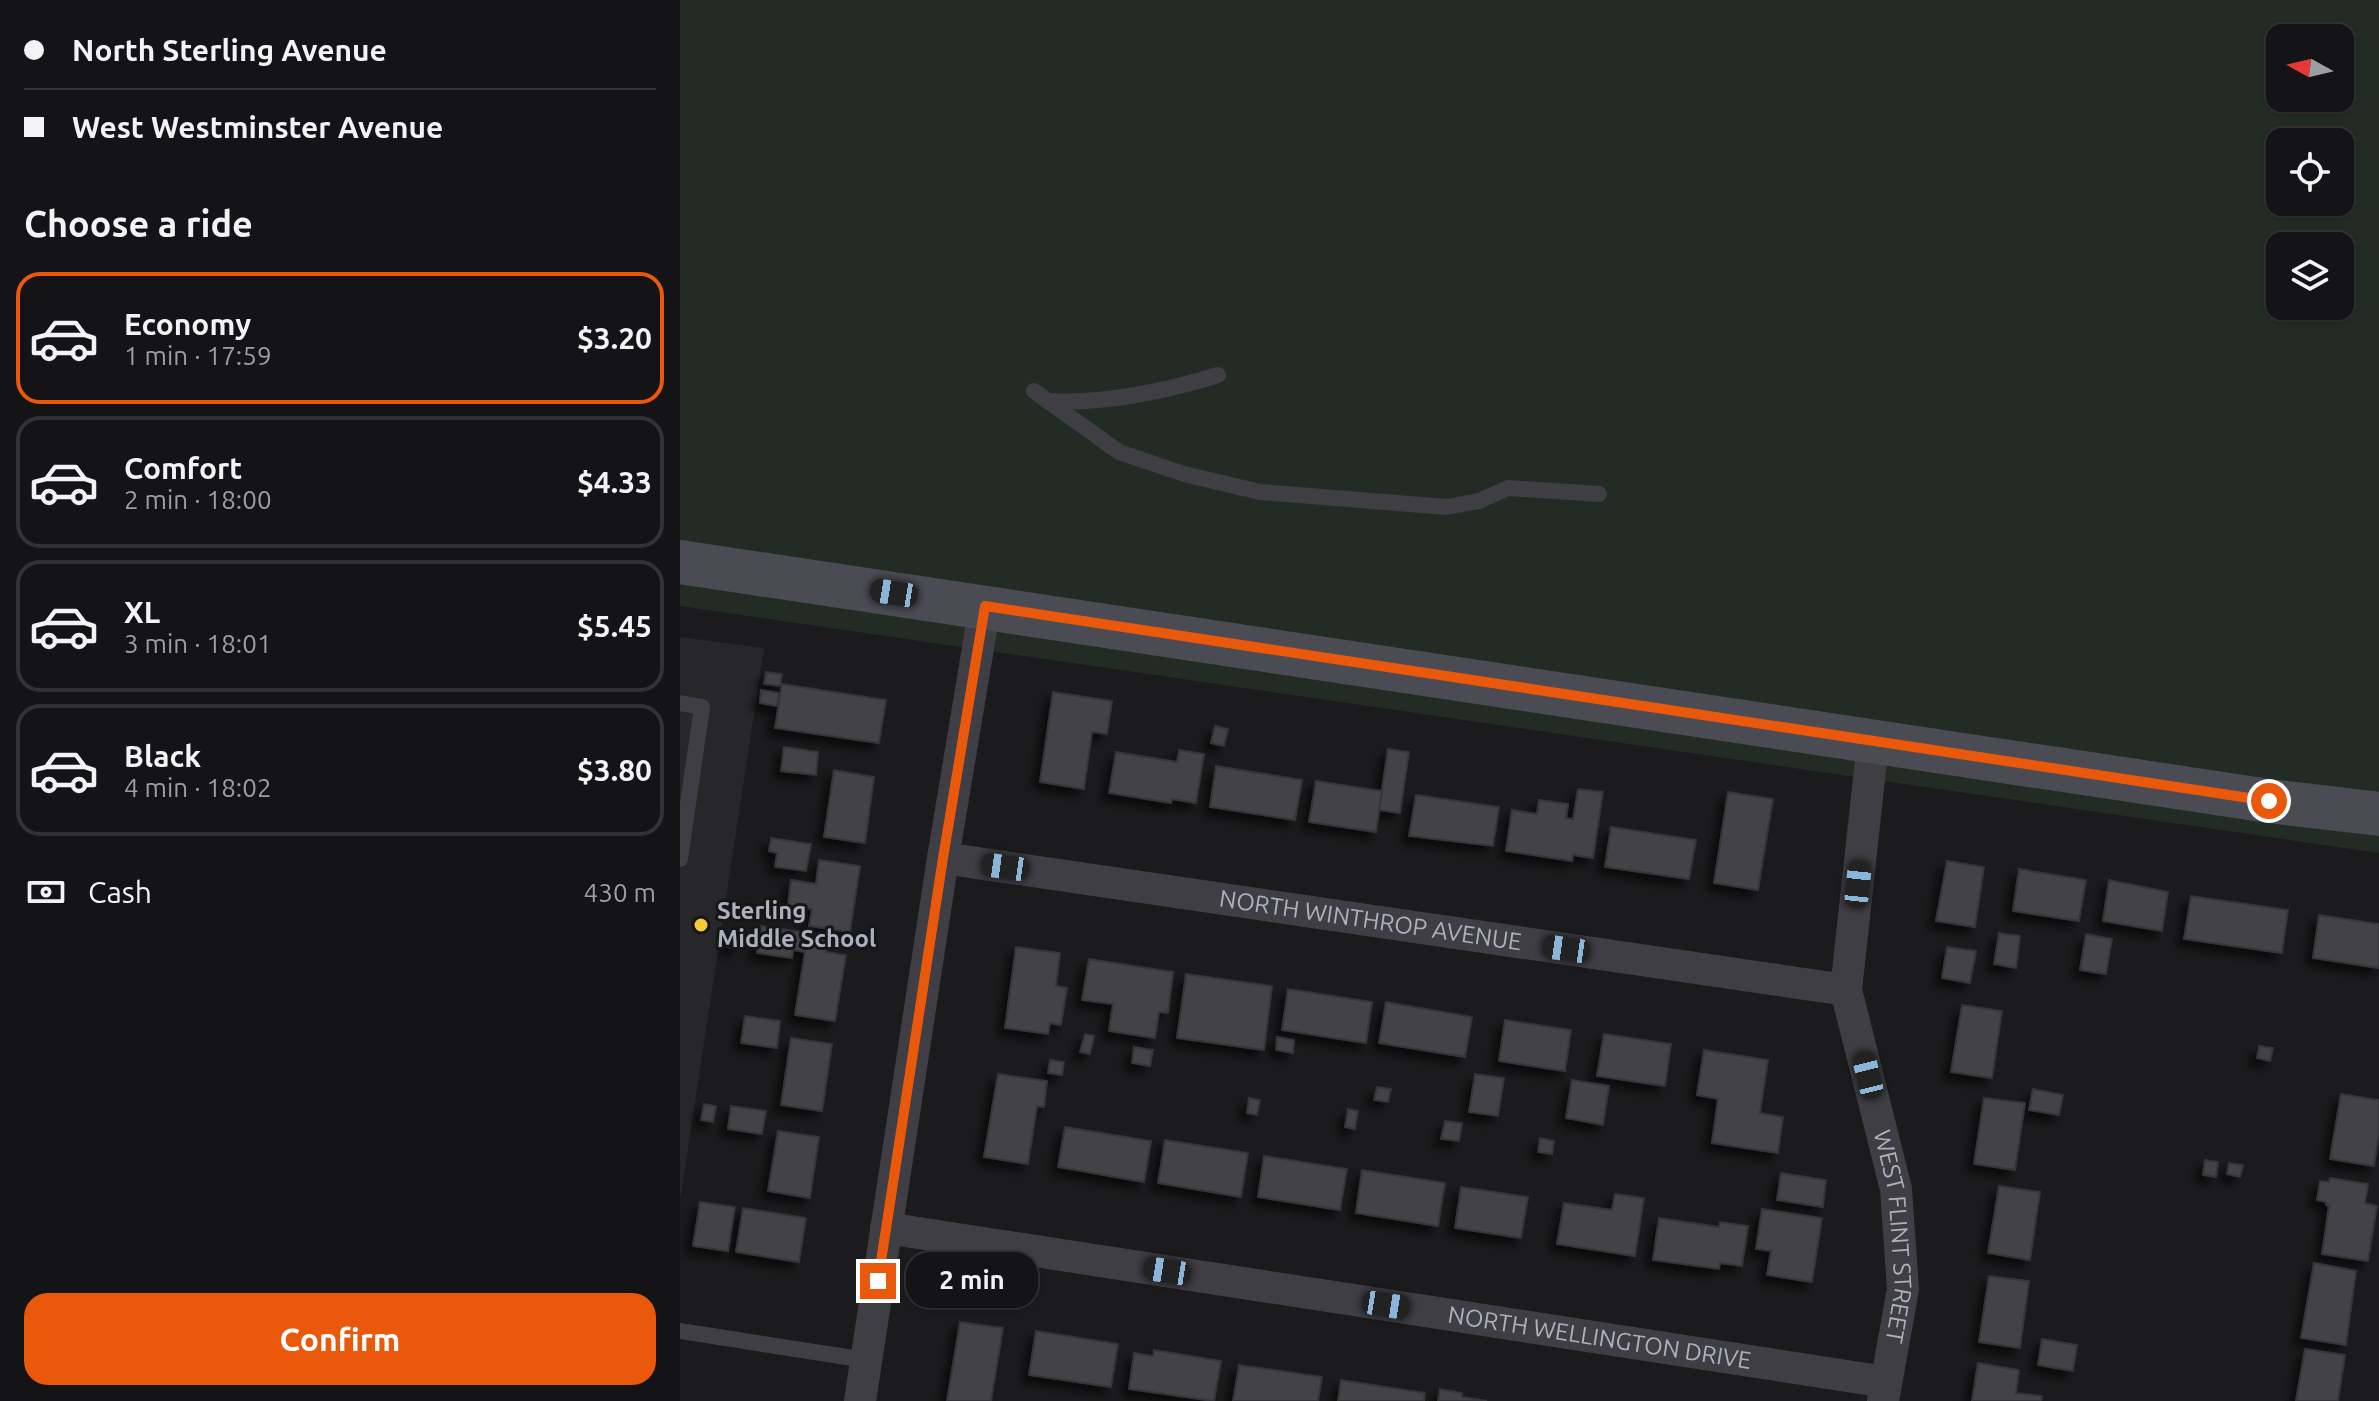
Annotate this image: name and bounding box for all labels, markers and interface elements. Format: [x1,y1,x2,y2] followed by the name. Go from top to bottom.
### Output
[2266,24,2354,112] north arrow
[2266,24,2354,320] map controls
[72,33,387,67] text: North Sterling Avenue
[72,110,443,144] text: West Westminster Avenue
[2266,128,2354,216] button: locate
[24,203,253,244] text: Choose a ride
[2266,232,2354,320] button: layers
[28,302,100,374] icon: car
[124,307,251,341] text: Economy
[577,321,652,355] text: $3.20
[124,341,272,370] text: 1 min · 17:59
[28,446,100,518] icon: car
[124,451,242,485] text: Comfort
[577,465,652,499] text: $4.33
[124,485,272,514] text: 2 min · 18:00
[868,577,920,609] car
[28,590,100,662] icon: car
[124,595,160,629] text: XL
[577,609,652,643] text: $5.45
[124,629,272,658] text: 3 min · 18:01
[28,734,100,806] icon: car
[124,739,201,773] text: Black
[577,753,652,787] text: $3.80
[124,773,272,802] text: 4 min · 18:02
[2251,783,2287,819] route start
[980,852,1030,882] car
[1844,859,1872,909] car
[24,870,68,914] icon: cash
[88,875,152,909] text: Cash
[584,878,656,907] text: 430 m
[1217,885,1524,955] street label: NORTH WINTHROP AVENUE
[717,897,876,952] place label: Sterling Middle School
[692,916,710,934] marker: Sterling Middle School
[1541,934,1591,964] car
[1851,1049,1885,1101] car
[1869,1127,1917,1345] street label: WEST FLINT STREET
[906,1253,1038,1309] callout: 2 min
[1141,1255,1193,1287] car
[860,1263,896,1299] route end
[939,1265,1005,1294] text: 2 min
[1360,1289,1412,1321] car
[24,1293,656,1385] button: Confirm
[1446,1301,1753,1374] street label: NORTH WELLINGTON DRIVE

